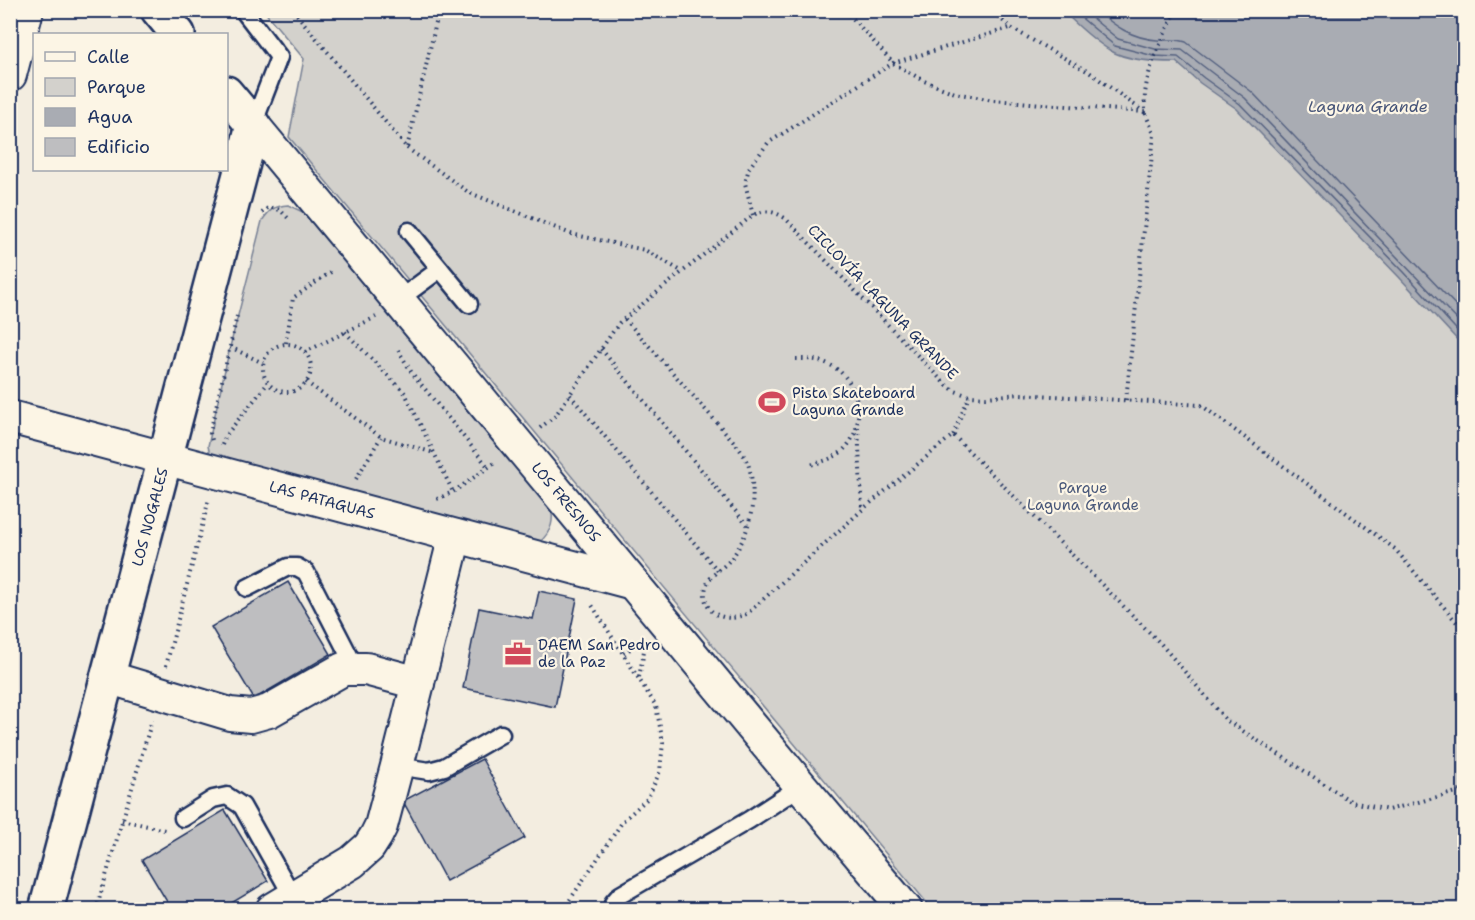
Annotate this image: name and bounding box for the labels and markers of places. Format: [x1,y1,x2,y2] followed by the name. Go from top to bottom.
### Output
[792,383,916,420] place label: Pista Skateboard Laguna Grande
[757,387,787,417] sports icon: Pista Skateboard Laguna Grande
[538,635,660,672] place label: DAEM San Pedro de la Paz
[503,639,533,669] office icon: DAEM San Pedro de la Paz

